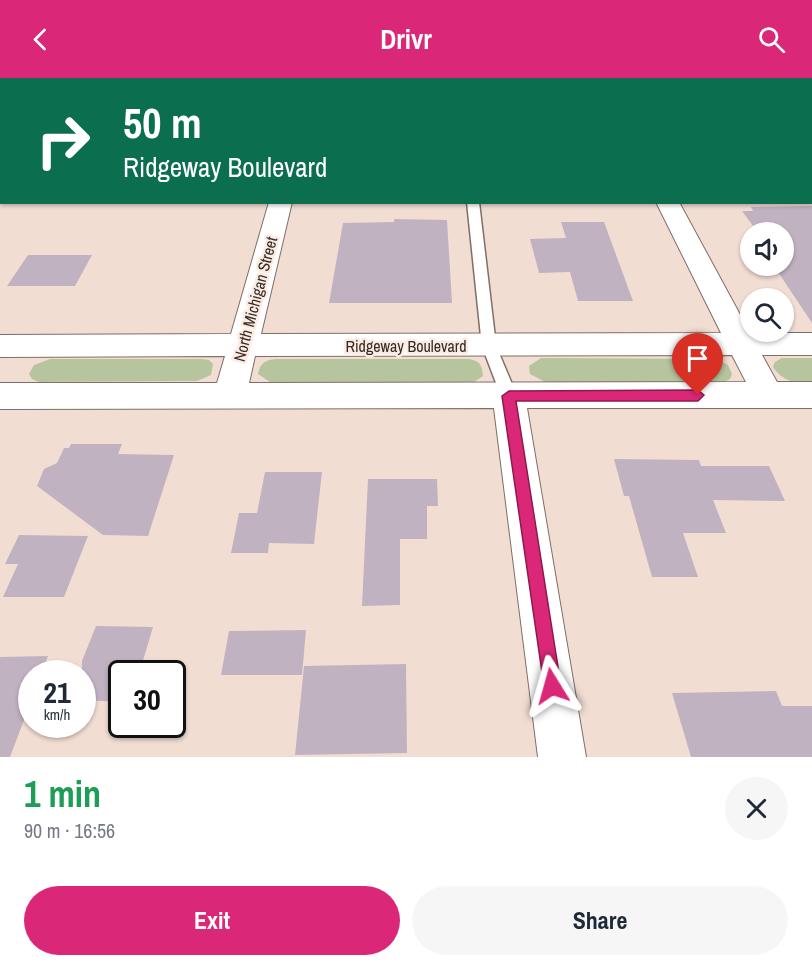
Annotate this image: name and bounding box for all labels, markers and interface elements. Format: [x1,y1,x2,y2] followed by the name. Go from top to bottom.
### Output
[380,21,432,57] text: Drivr
[24,23,57,56] icon: back
[755,23,788,56] icon: search
[123,95,202,151] text: 50 m
[24,102,102,180] icon: right
[123,149,327,185] text: Ridgeway Boulevard
[740,222,794,342] map controls
[740,222,794,276] button: sound
[228,234,282,364] street label: North Michigan Street
[740,288,794,342] button: search
[672,333,723,395] pin
[345,335,467,357] street label: Ridgeway Boulevard
[681,342,714,375] icon: arrive
[520,654,584,718] position arrow
[108,660,186,738] speed limit sign: 30
[43,672,71,712] text: 21
[44,704,70,725] text: km/h
[24,770,101,818] text: 1 min
[725,777,788,840] button: close
[24,817,115,844] text: 90 m · 16:56
[24,886,400,955] button: Exit
[412,886,788,955] button: Share

